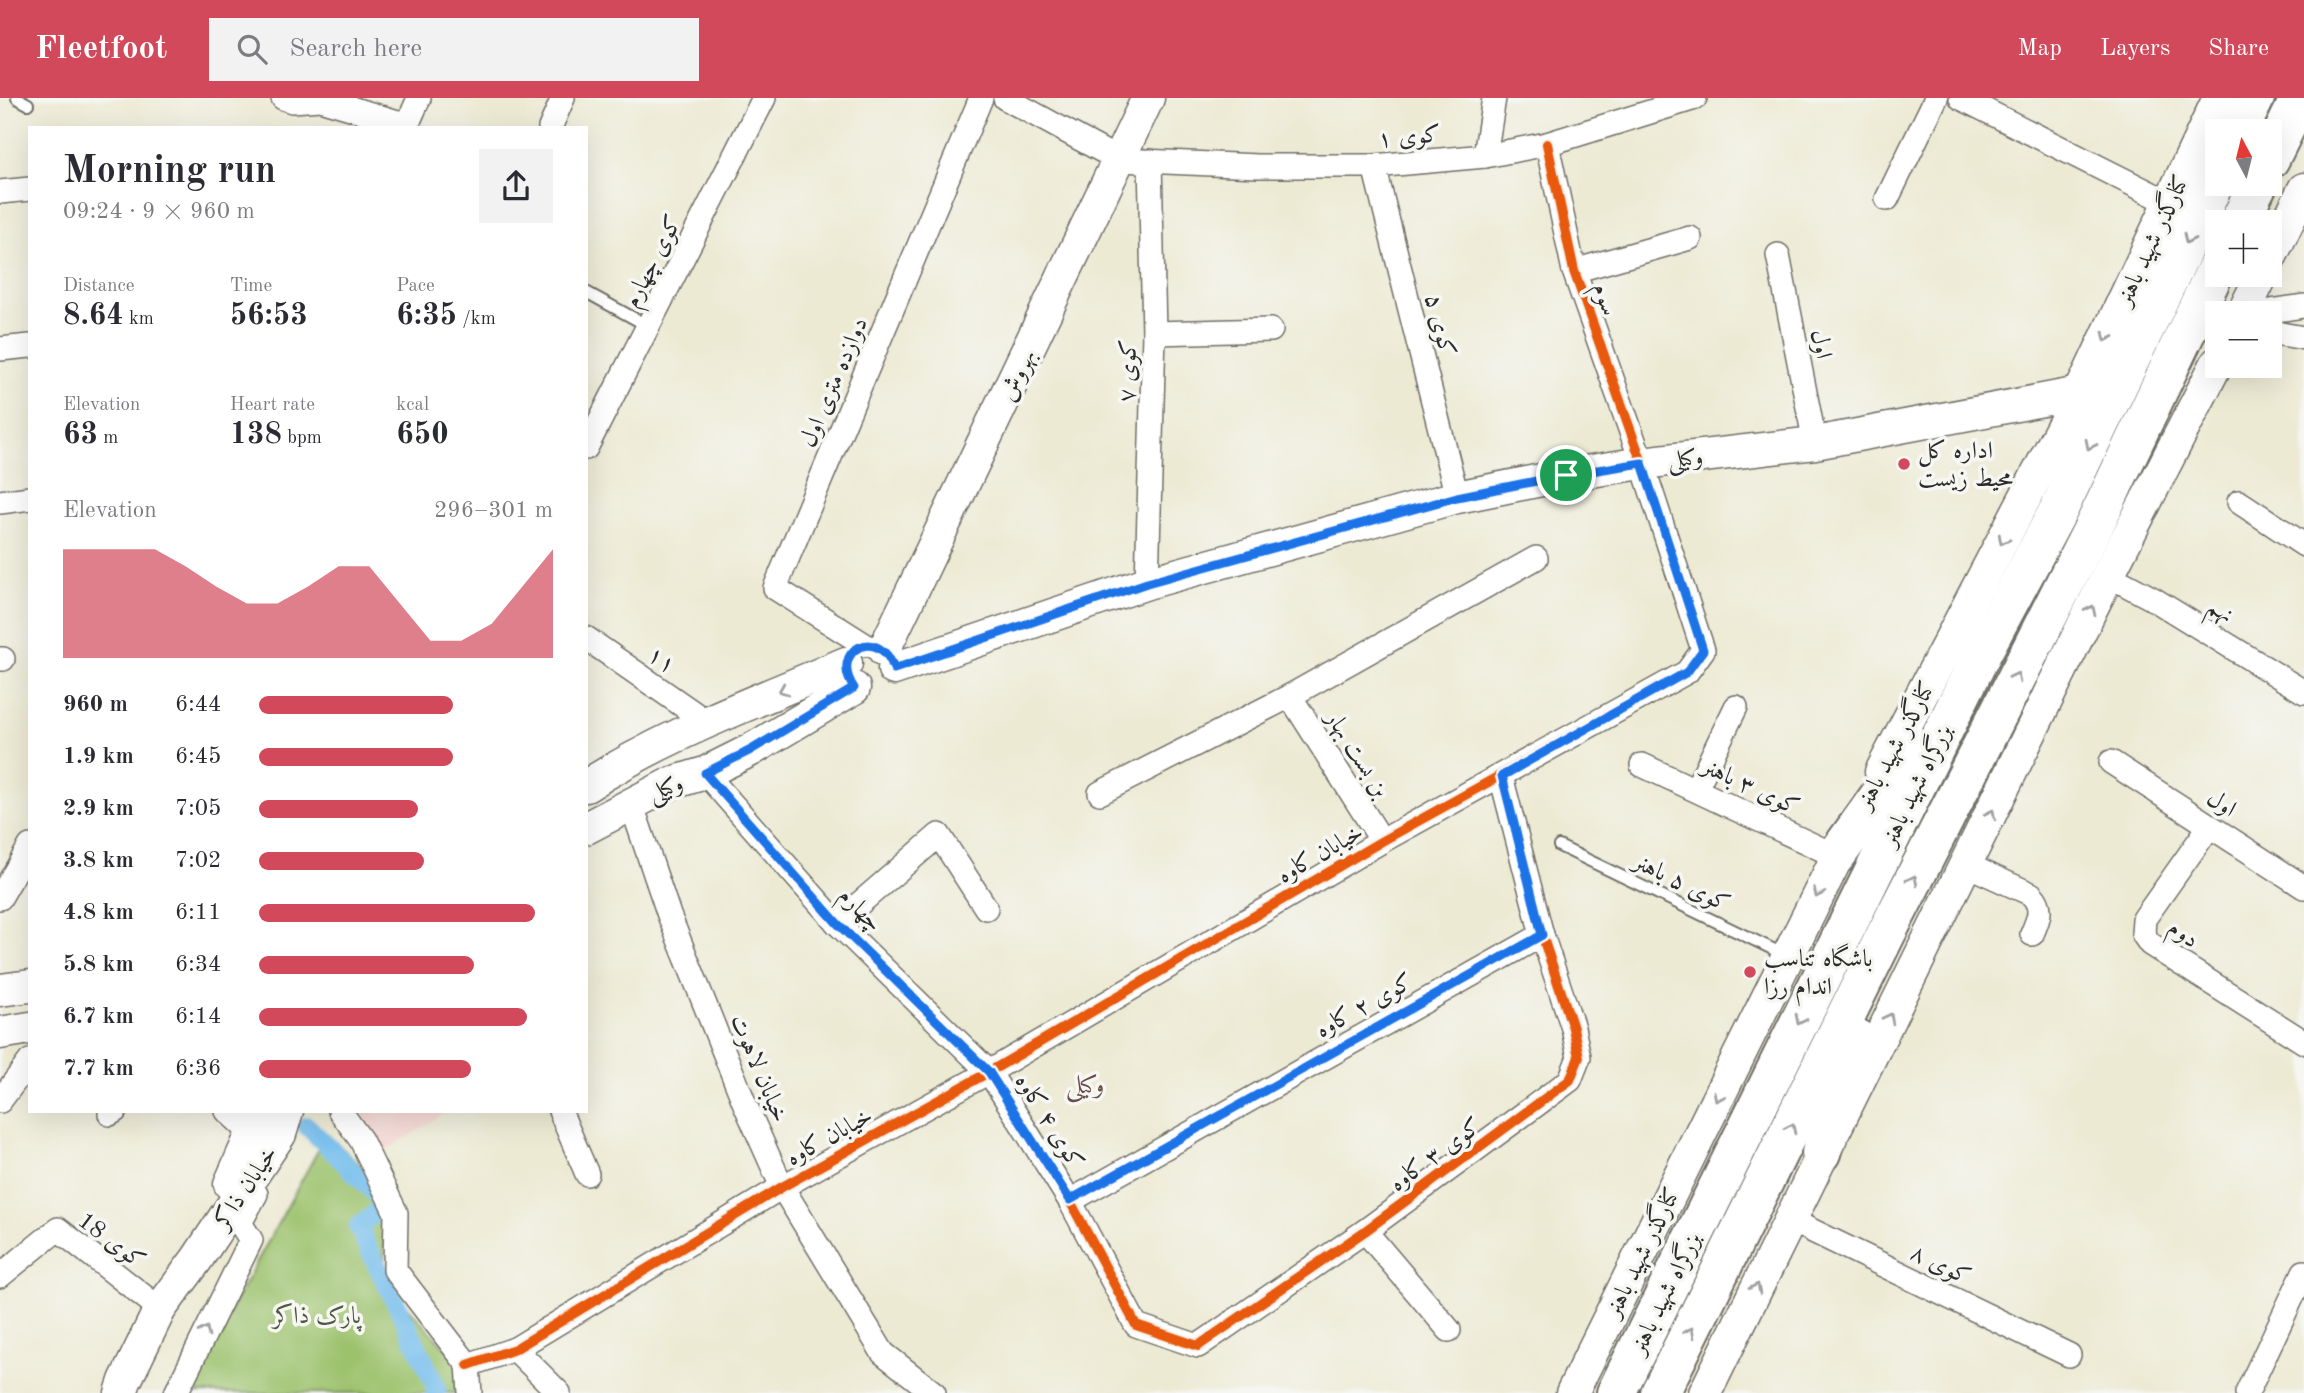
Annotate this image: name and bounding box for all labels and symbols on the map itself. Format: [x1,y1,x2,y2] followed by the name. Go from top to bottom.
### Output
[2205,119,2282,196] north arrow
[1377,122,1442,154] street label: کوی ۱
[2106,169,2195,313] street label: کنارگذر شهید باهنر
[619,211,693,315] street label: کوی چهارم
[2182,232,2196,245] one-way arrow
[1581,280,1621,321] street label: سوم
[1419,292,1459,359] street label: کوی ۵
[797,314,873,451] street label: دوازده متری اول
[1805,328,1835,361] street label: اول
[2101,330,2115,342] one-way arrow
[1115,339,1143,403] street label: کوی ۷
[996,346,1042,406] street label: بهروش
[2084,438,2098,450] one-way arrow
[1918,439,2013,492] place label: اداره کل محیط زیست
[1536,445,1596,505] pin
[1666,446,1705,477] street label: وکیلی
[1896,456,1912,472] marker: اداره کل محیط زیست
[1998,533,2012,545] one-way arrow
[2199,595,2237,635] street label: نهم
[2082,605,2096,617] one-way arrow
[642,643,679,679] street label: ۱۱
[2008,672,2021,684] one-way arrow
[1845,675,1941,817] street label: کنارگذر شهید باهنر
[778,682,790,696] one-way arrow
[1318,706,1393,804] street label: بن بست بهار
[1871,719,1958,854] street label: بزرگراه شهید باهنر
[1695,753,1803,822] street label: کوی ۳ باهنر
[645,772,688,811] street label: وکیلی
[2202,787,2240,823] street label: اول
[1983,809,1997,821] one-way arrow
[1274,820,1368,889] street label: خیابان کاوه
[1626,848,1734,918] street label: کوی ۵ باهنر
[1905,875,1919,887] one-way arrow
[828,884,886,942] street label: چهارم
[1813,886,1827,898] one-way arrow
[2159,916,2203,959] street label: دوم
[1764,943,1872,1007] place label: باشگاه تناسب اندام رزا
[1742,964,1758,980] marker: باشگاه تناسب اندام رزا
[1312,969,1418,1044] street label: کوی ۲ کاوه
[724,1011,792,1126] street label: خیابان لاهوت
[1795,1013,1809,1025] one-way arrow
[1881,1013,1895,1025] one-way arrow
[1009,1070,1088,1174] street label: کوی ۴ کاوه
[1066,1073,1104,1103] district label: وکیلی
[1712,1090,1726,1102] one-way arrow
[782,1103,877,1171] street label: خیابان کاوه
[1385,1114,1487,1198] street label: کوی ۳ کاوه
[1783,1123,1797,1135] one-way arrow
[206,1141,284,1237] street label: خیابان ذاکر
[1594,1181,1686,1325] street label: کنارگذر شهید باهنر
[72,1208,149,1275] street label: کوی 18
[1620,1227,1707,1362] street label: بزرگراه شهید باهنر
[1906,1240,1974,1291] street label: کوی ۸
[1748,1283,1762,1295] one-way arrow
[270,1302,362,1332] park label: پارک ذاکر
[196,1326,210,1338] one-way arrow
[1682,1327,1696,1339] one-way arrow

